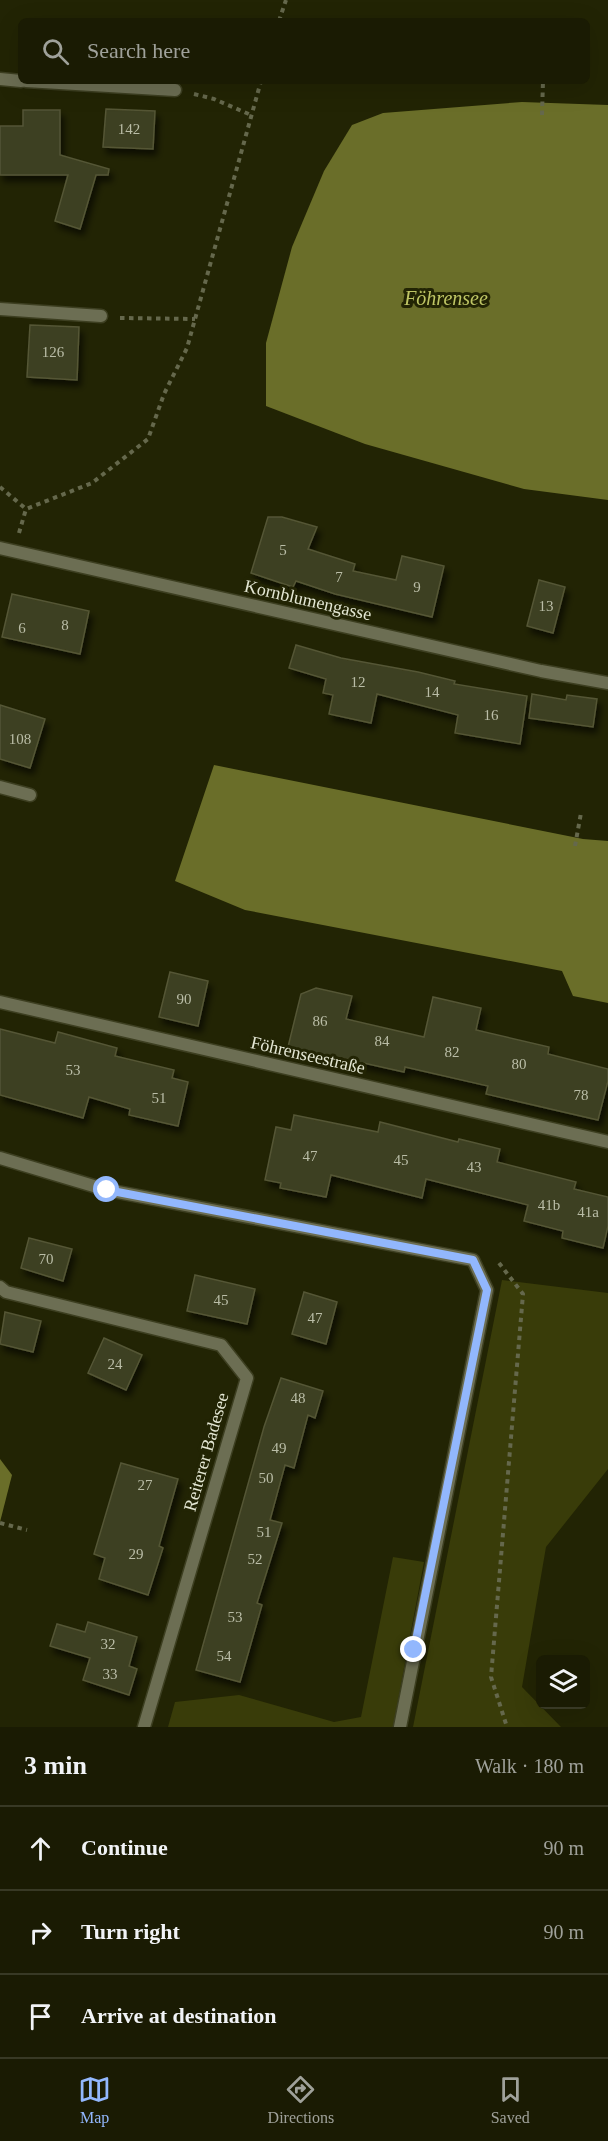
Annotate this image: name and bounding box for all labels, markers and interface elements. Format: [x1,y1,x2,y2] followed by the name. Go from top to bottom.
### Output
[18,18,590,84] search box
[39,35,72,68] icon: search
[87,38,190,63] text: Search here
[118,121,140,137] house number: 142
[403,287,488,309] water label: Föhrensee
[42,344,65,360] house number: 126
[279,542,287,558] house number: 5
[335,569,343,585] house number: 7
[242,576,374,624] street label: Kornblumengasse
[413,579,421,595] house number: 9
[539,598,554,614] house number: 13
[61,617,69,633] house number: 8
[18,620,26,636] house number: 6
[351,674,366,690] house number: 12
[425,684,440,700] house number: 14
[484,707,499,723] house number: 16
[9,731,31,747] house number: 108
[177,991,192,1007] house number: 90
[313,1013,328,1029] house number: 86
[249,1032,367,1078] street label: Föhrenseestraße
[375,1033,390,1049] house number: 84
[445,1044,460,1060] house number: 82
[512,1056,527,1072] house number: 80
[66,1062,81,1078] house number: 53
[574,1087,589,1103] house number: 78
[152,1090,167,1106] house number: 51
[303,1148,318,1164] house number: 47
[394,1152,409,1168] house number: 45
[467,1159,482,1175] house number: 43
[93,1176,119,1202] route start
[538,1197,560,1213] house number: 41b
[577,1204,599,1220] house number: 41a
[39,1251,54,1267] house number: 70
[214,1292,229,1308] house number: 45
[308,1310,323,1326] house number: 47
[108,1356,123,1372] house number: 24
[180,1390,232,1514] street label: Reiterer Badesee
[291,1390,306,1406] house number: 48
[272,1440,287,1456] house number: 49
[259,1470,274,1486] house number: 50
[138,1477,153,1493] house number: 27
[257,1524,272,1540] house number: 51
[129,1546,144,1562] house number: 29
[248,1551,263,1567] house number: 52
[228,1609,243,1625] house number: 53
[101,1636,116,1652] house number: 32
[400,1636,426,1662] route end
[217,1648,232,1664] house number: 54
[536,1655,590,1709] map controls
[536,1655,590,1709] button: layers
[103,1666,118,1682] house number: 33
[24,1751,87,1780] text: 3 min
[475,1755,584,1777] text: Walk · 180 m
[24,1832,57,1865] icon: ahead
[81,1835,168,1860] text: Continue
[543,1837,584,1859] text: 90 m
[24,1916,57,1949] icon: right
[81,1919,180,1944] text: Turn right
[543,1921,584,1943] text: 90 m
[24,2000,57,2033] icon: arrive
[81,2003,277,2028] text: Arrive at destination
[78,2073,111,2127] tab: Map
[268,2073,334,2127] tab: Directions
[491,2073,530,2127] tab: Saved

